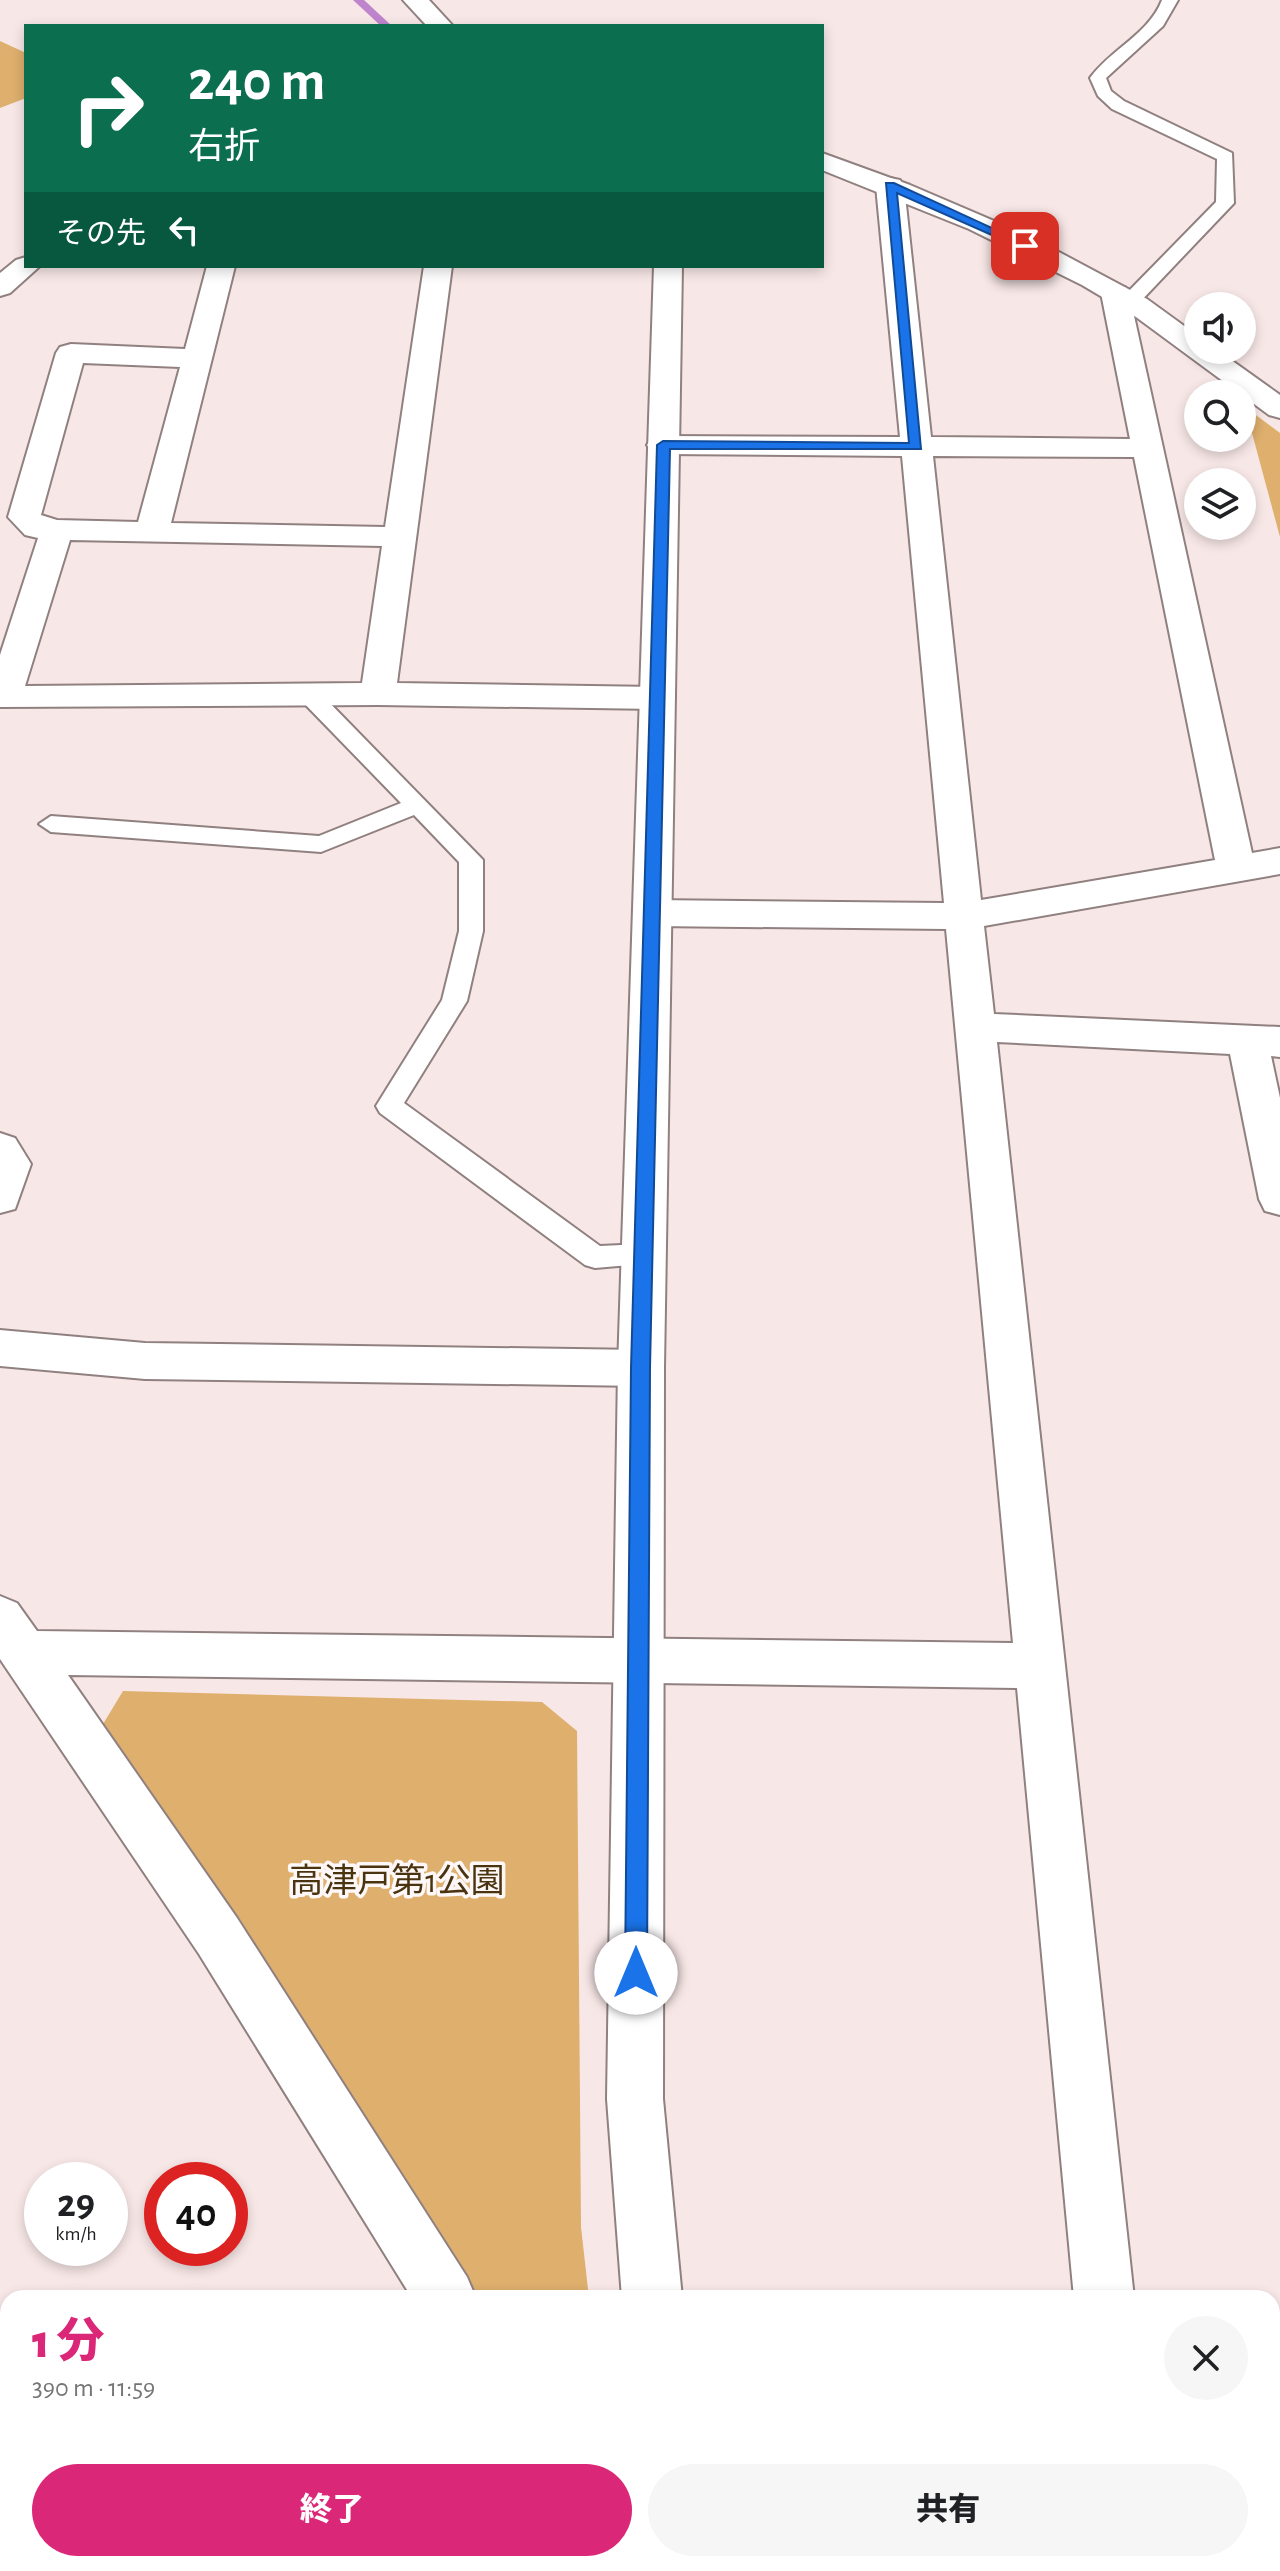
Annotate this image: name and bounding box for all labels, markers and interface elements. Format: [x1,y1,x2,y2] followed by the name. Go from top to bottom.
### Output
[188,54,325,110] text: 240 m
[56,56,160,160] icon: right
[188,129,260,165] text: 右折
[162,208,206,252] icon: left
[991,212,1059,280] pin
[56,219,146,249] text: その先
[1003,224,1047,268] icon: arrive
[1184,292,1256,540] map controls
[1184,292,1256,364] button: sound
[1184,380,1256,452] button: search
[1184,468,1256,540] button: layers
[289,1863,505,1899] park label: 高津戸第1公園
[594,1931,678,2015] position arrow
[144,2162,248,2266] speed limit sign: 40
[57,2184,95,2224] text: 29
[55,2224,97,2244] text: km/h
[1164,2316,1248,2400] button: close
[32,2319,105,2367] text: 1 分
[32,2375,155,2401] text: 390 m · 11:59
[32,2464,632,2556] button: 終了
[648,2464,1248,2556] button: 共有

